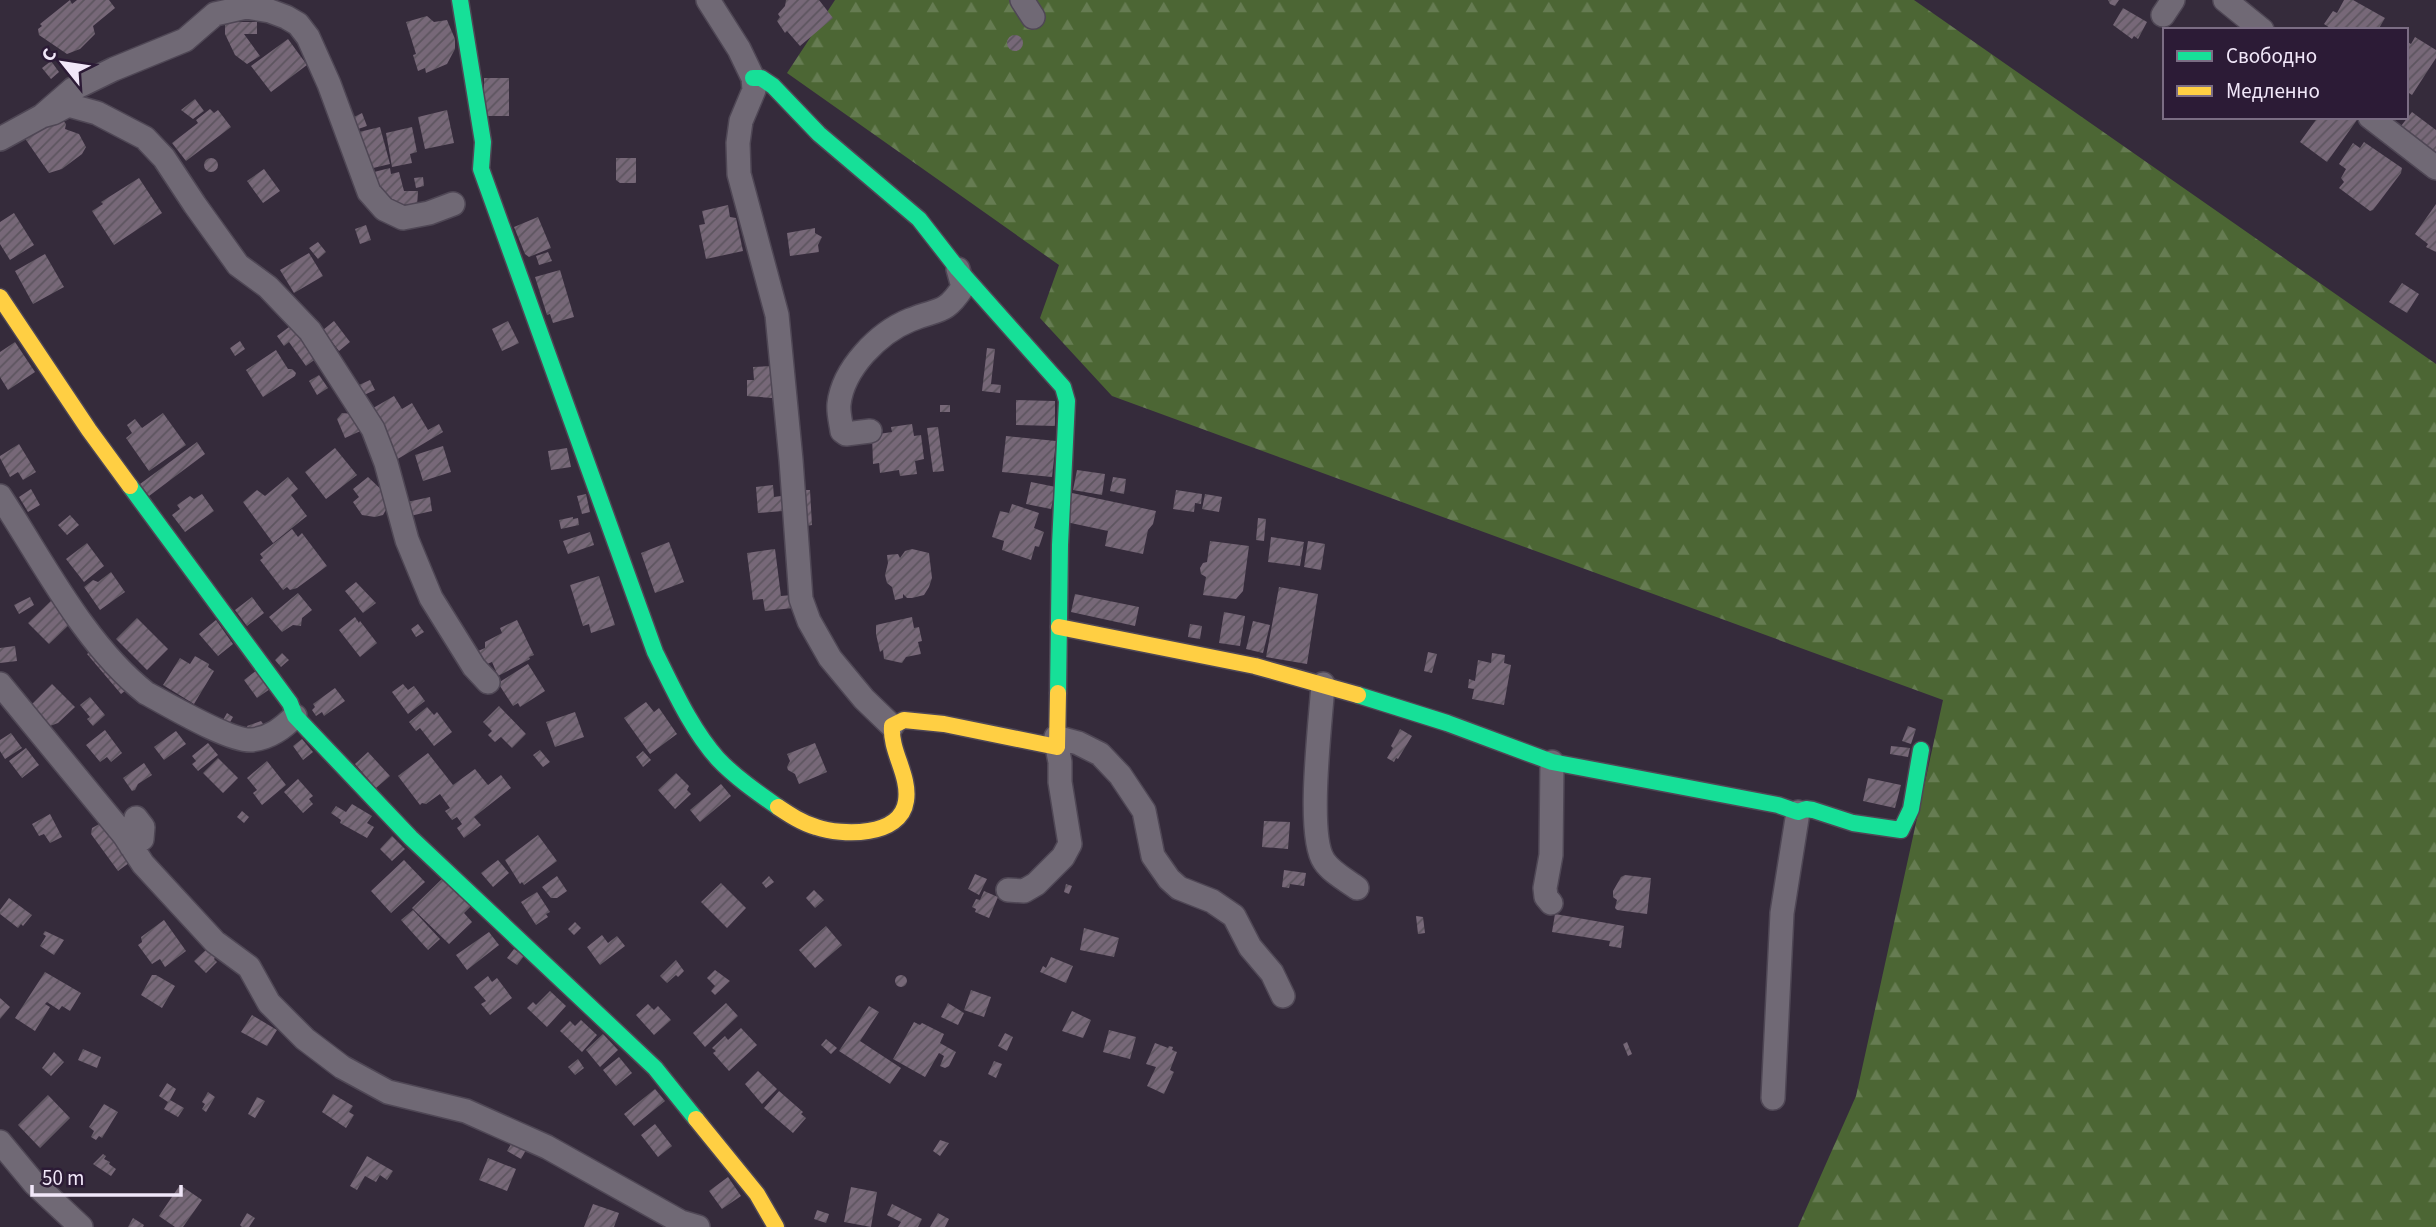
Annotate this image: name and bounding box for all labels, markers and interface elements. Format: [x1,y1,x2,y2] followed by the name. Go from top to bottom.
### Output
[28,28,98,98] north arrow
[2163,28,2408,119] legend
[2226,41,2317,71] text: Свободно
[35,44,64,67] text: С
[2226,76,2320,106] text: Медленно
[32,1154,180,1198] scale bar
[42,1163,84,1193] text: 50 m

